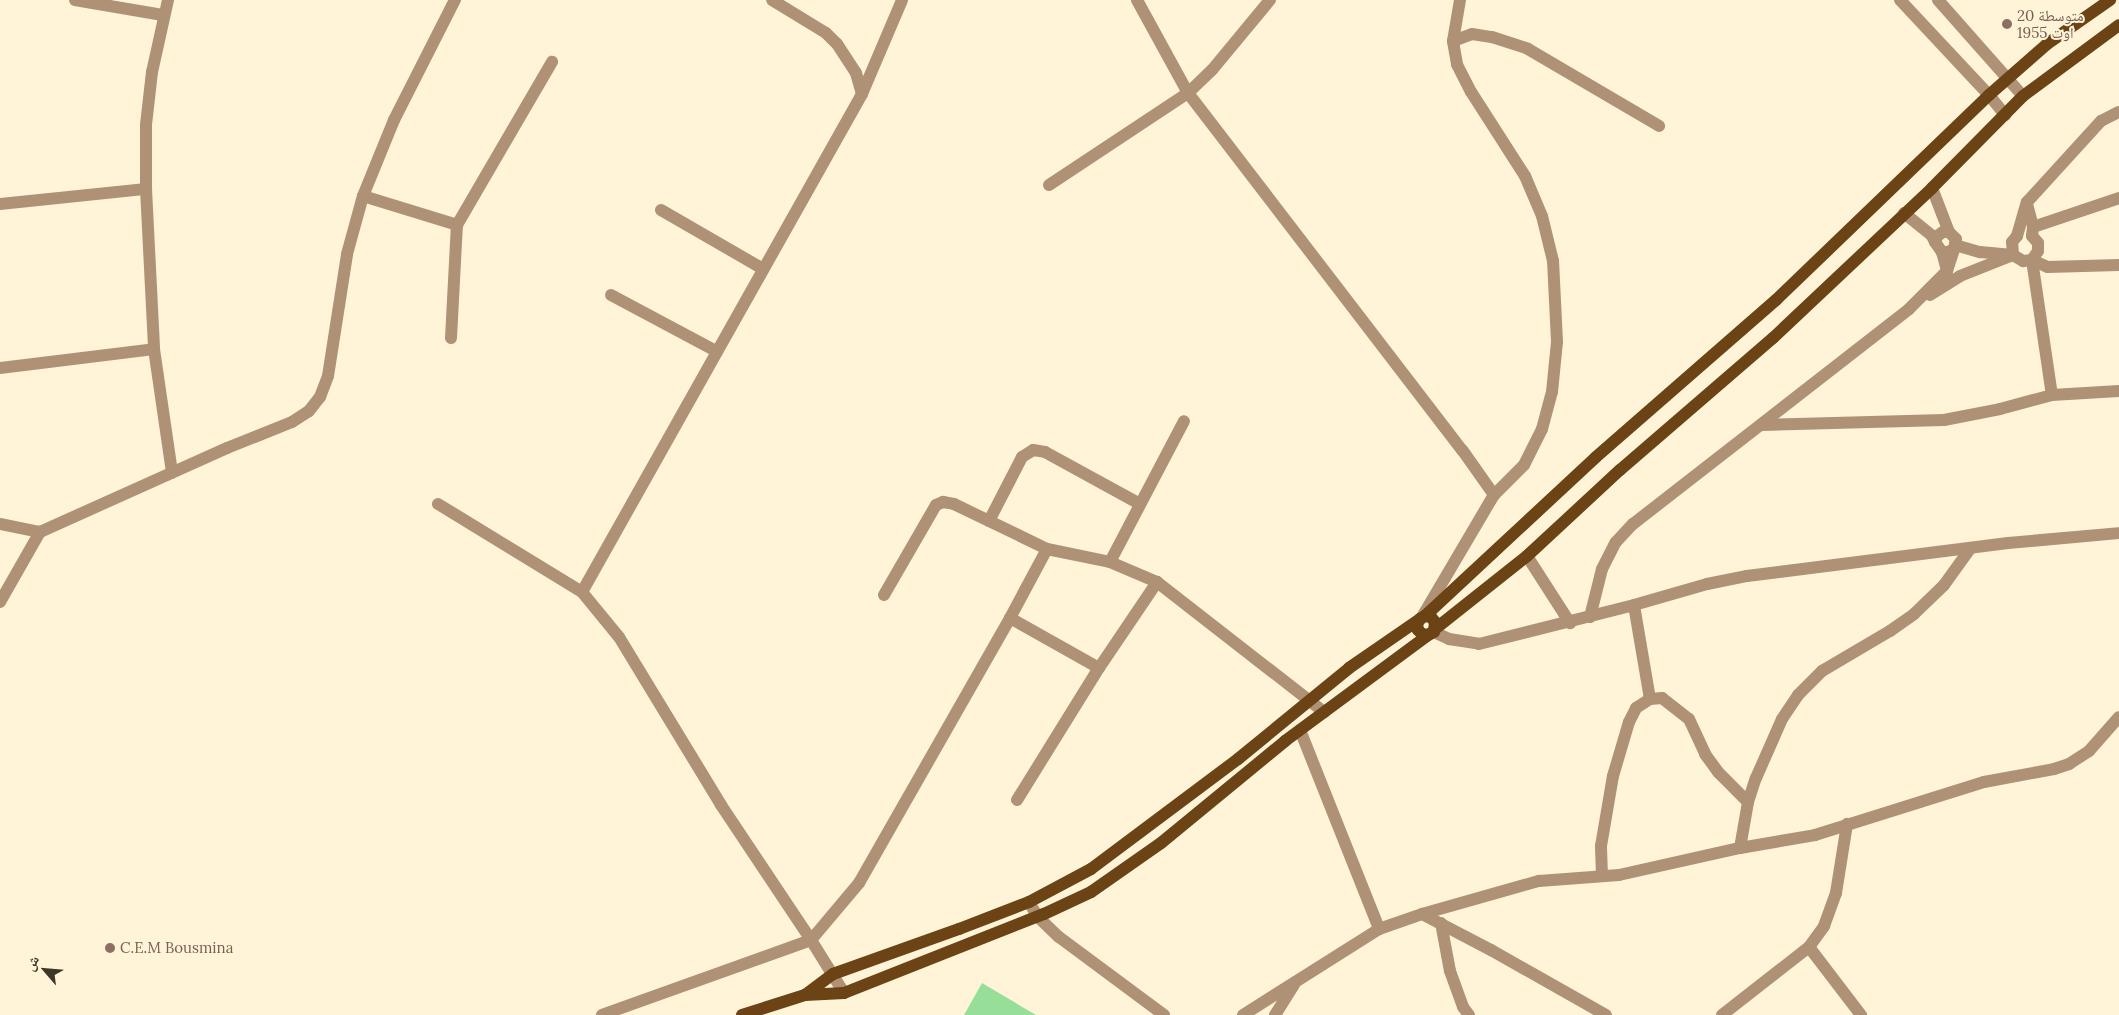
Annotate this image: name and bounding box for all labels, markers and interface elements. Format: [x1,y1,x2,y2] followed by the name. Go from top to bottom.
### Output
[2017,6,2084,41] place label: متوسطة 20 اوت 1955
[2001,18,2013,30] marker: متوسطة 20 اوت 1955
[120,939,233,957] place label: C.E.M Bousmina
[104,942,116,954] marker: C.E.M Bousmina
[20,945,70,995] north arrow
[20,952,43,974] text: ش

